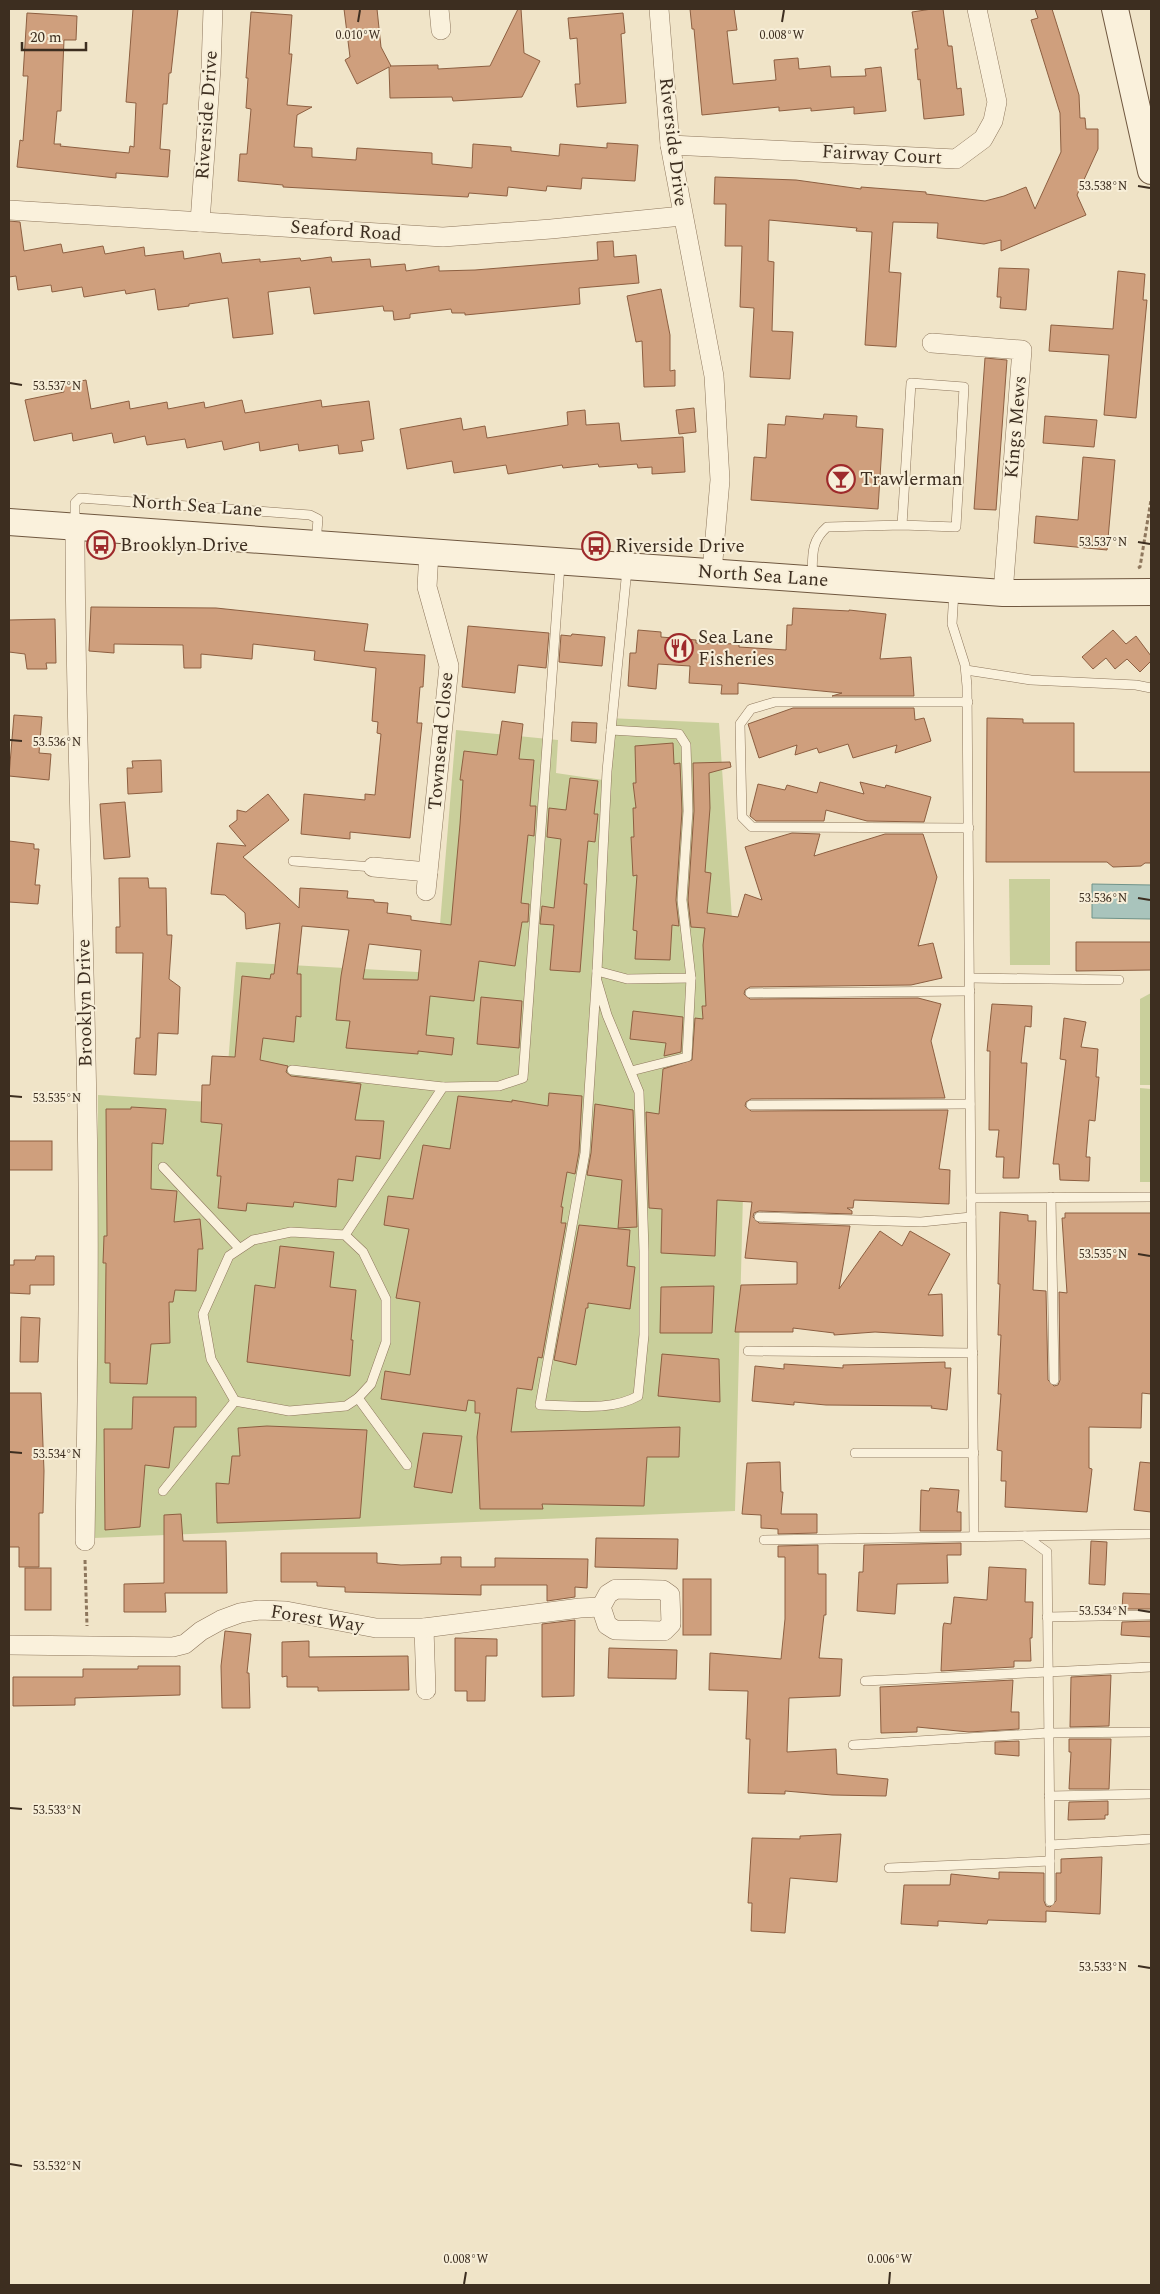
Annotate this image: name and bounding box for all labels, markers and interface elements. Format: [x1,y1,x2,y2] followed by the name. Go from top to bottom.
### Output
[22,20,86,52] scale bar
[30,26,62,49] text: 20 m
[336,26,381,45] text: 0.010°W
[760,26,805,45] text: 0.008°W
[188,49,226,181] street label: Riverside Drive
[651,76,695,208] street label: Riverside Drive
[821,137,943,173] street label: Fairway Court
[1079,177,1127,196] text: 53.538°N
[289,213,403,249] street label: Seaford Road
[997,374,1035,480] street label: Kings Mews
[33,377,81,396] text: 53.537°N
[826,464,856,494] bar icon: Trawlerman
[860,465,963,494] place label: Trawlerman
[131,487,263,525] street label: North Sea Lane
[86,530,116,560] bus stop icon: Brooklyn Drive
[120,531,248,560] place label: Brooklyn Drive
[581,531,611,561] bus stop icon: Riverside Drive
[615,532,745,561] place label: Riverside Drive
[1079,533,1127,552] text: 53.537°N
[697,557,829,595] street label: North Sea Lane
[698,623,775,674] place label: Sea Lane Fisheries
[664,633,694,663] restaurant icon: Sea Lane Fisheries
[421,671,461,811] street label: Townsend Close
[33,733,81,752] text: 53.536°N
[1079,889,1127,908] text: 53.536°N
[69,939,101,1067] street label: Brooklyn Drive
[33,1089,81,1108] text: 53.535°N
[1079,1245,1127,1264] text: 53.535°N
[33,1445,81,1464] text: 53.534°N
[268,1597,367,1641] street label: Forest Way
[1079,1602,1127,1621] text: 53.534°N
[33,1801,81,1820] text: 53.533°N
[1079,1958,1127,1977] text: 53.533°N
[33,2157,81,2176] text: 53.532°N
[444,2250,489,2269] text: 0.008°W
[868,2250,913,2269] text: 0.006°W

